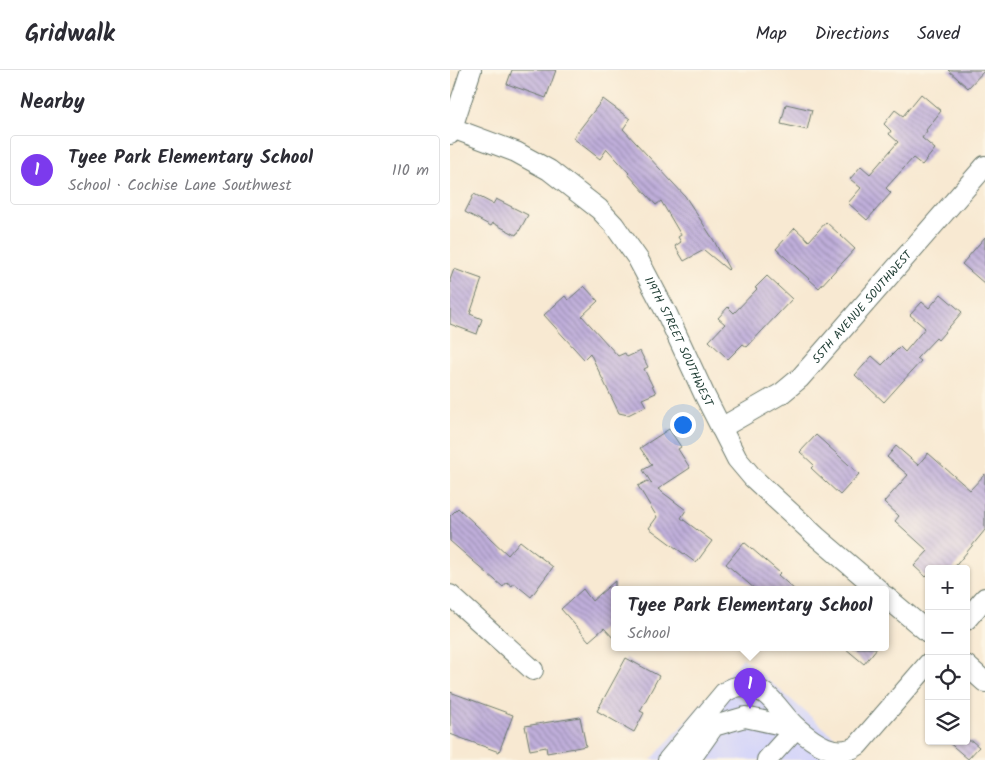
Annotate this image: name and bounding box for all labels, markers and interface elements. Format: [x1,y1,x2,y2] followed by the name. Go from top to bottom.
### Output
[25,15,115,54] text: Gridwalk
[755,20,787,49] text: Map
[815,20,889,49] text: Directions
[917,20,960,49] text: Saved
[20,86,85,119] text: Nearby
[68,143,313,173] text: Tyee Park Elementary School
[35,158,39,183] text: 1
[392,158,429,183] text: 110 m
[68,173,292,198] text: School · Cochise Lane Southwest
[808,245,918,368] street label: 55TH AVENUE SOUTHWEST
[639,273,719,412] street label: 119TH STREET SOUTHWEST
[670,412,696,438] your location
[925,565,970,745] map controls
[925,565,970,610] button: +
[611,586,889,651] popup
[627,591,873,621] text: Tyee Park Elementary School
[925,610,970,655] button: −
[627,621,670,646] text: School
[925,655,970,700] button: locate
[734,668,766,709] pin: 1
[925,700,970,745] button: layers

